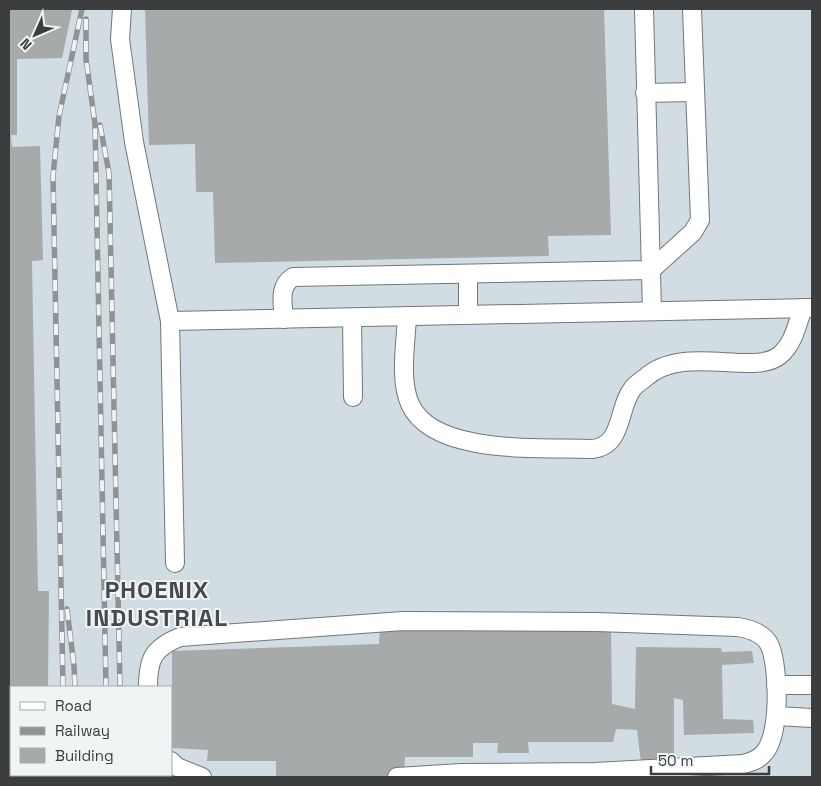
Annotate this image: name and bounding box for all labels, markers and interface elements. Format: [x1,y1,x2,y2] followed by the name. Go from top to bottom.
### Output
[10,10,60,60] north arrow
[16,35,35,54] text: N
[86,574,228,633] district label: PHOENIX INDUSTRIAL
[10,686,172,776] legend
[55,696,92,715] text: Road
[55,721,110,740] text: Railway
[651,744,768,776] scale bar
[55,746,114,765] text: Building
[658,751,693,770] text: 50 m

